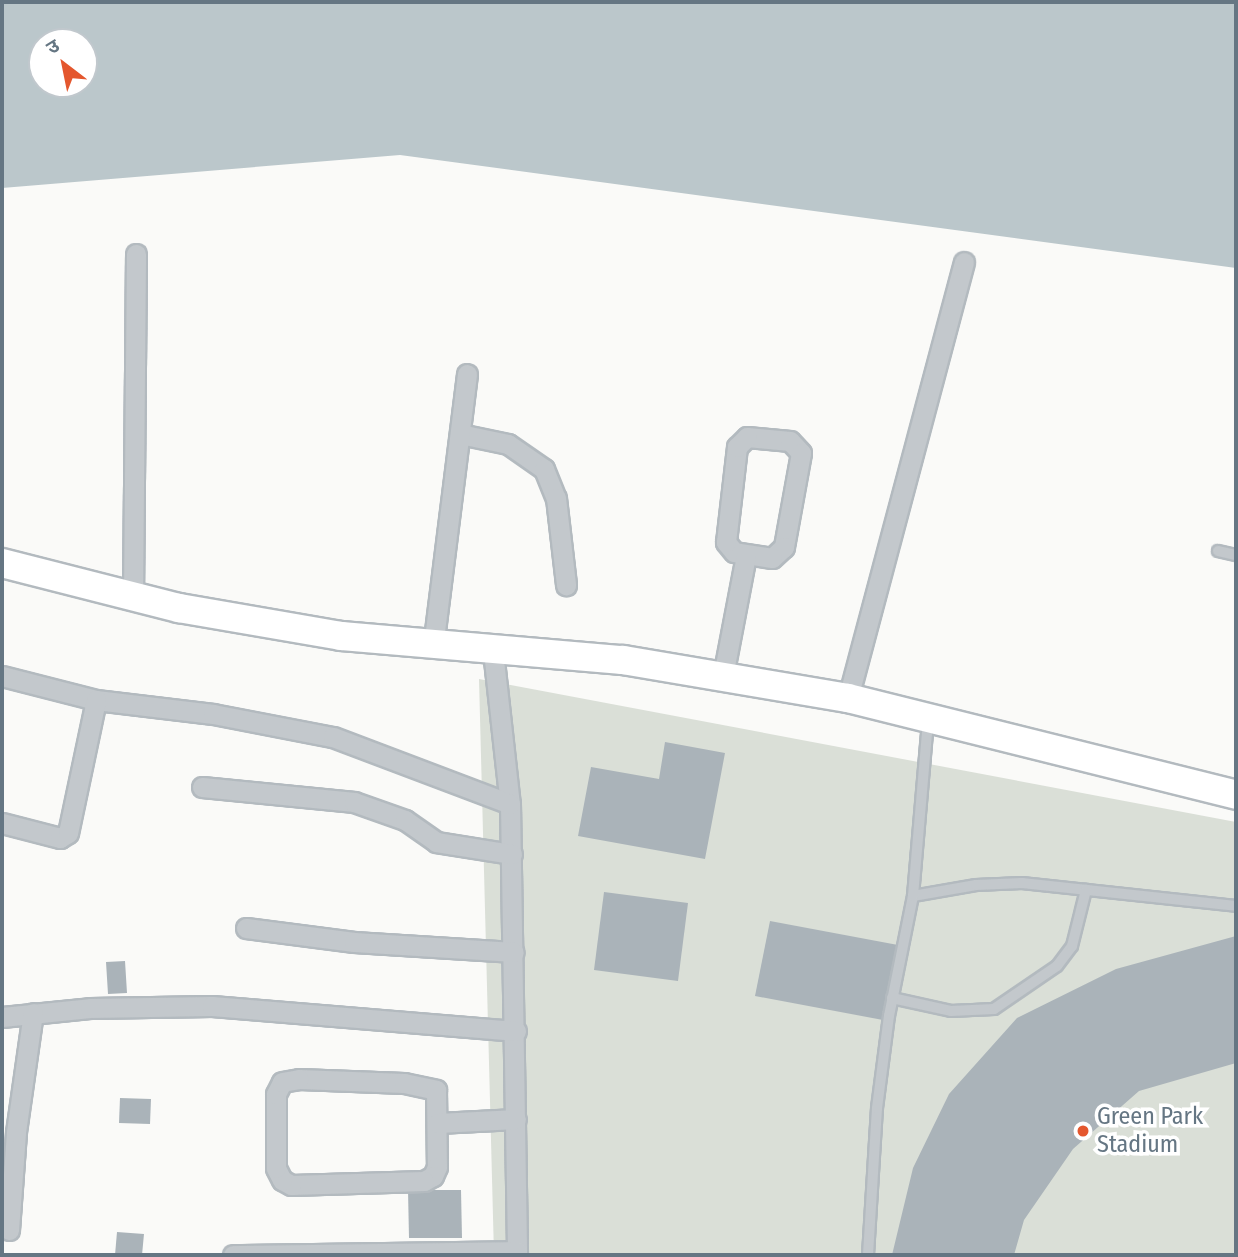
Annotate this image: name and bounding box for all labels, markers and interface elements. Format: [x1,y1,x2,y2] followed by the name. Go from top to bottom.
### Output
[28,28,98,98] north arrow
[42,34,63,59] text: उ
[1097,1103,1203,1159] place label: Green Park Stadium
[1075,1123,1091,1139] marker: Green Park Stadium

